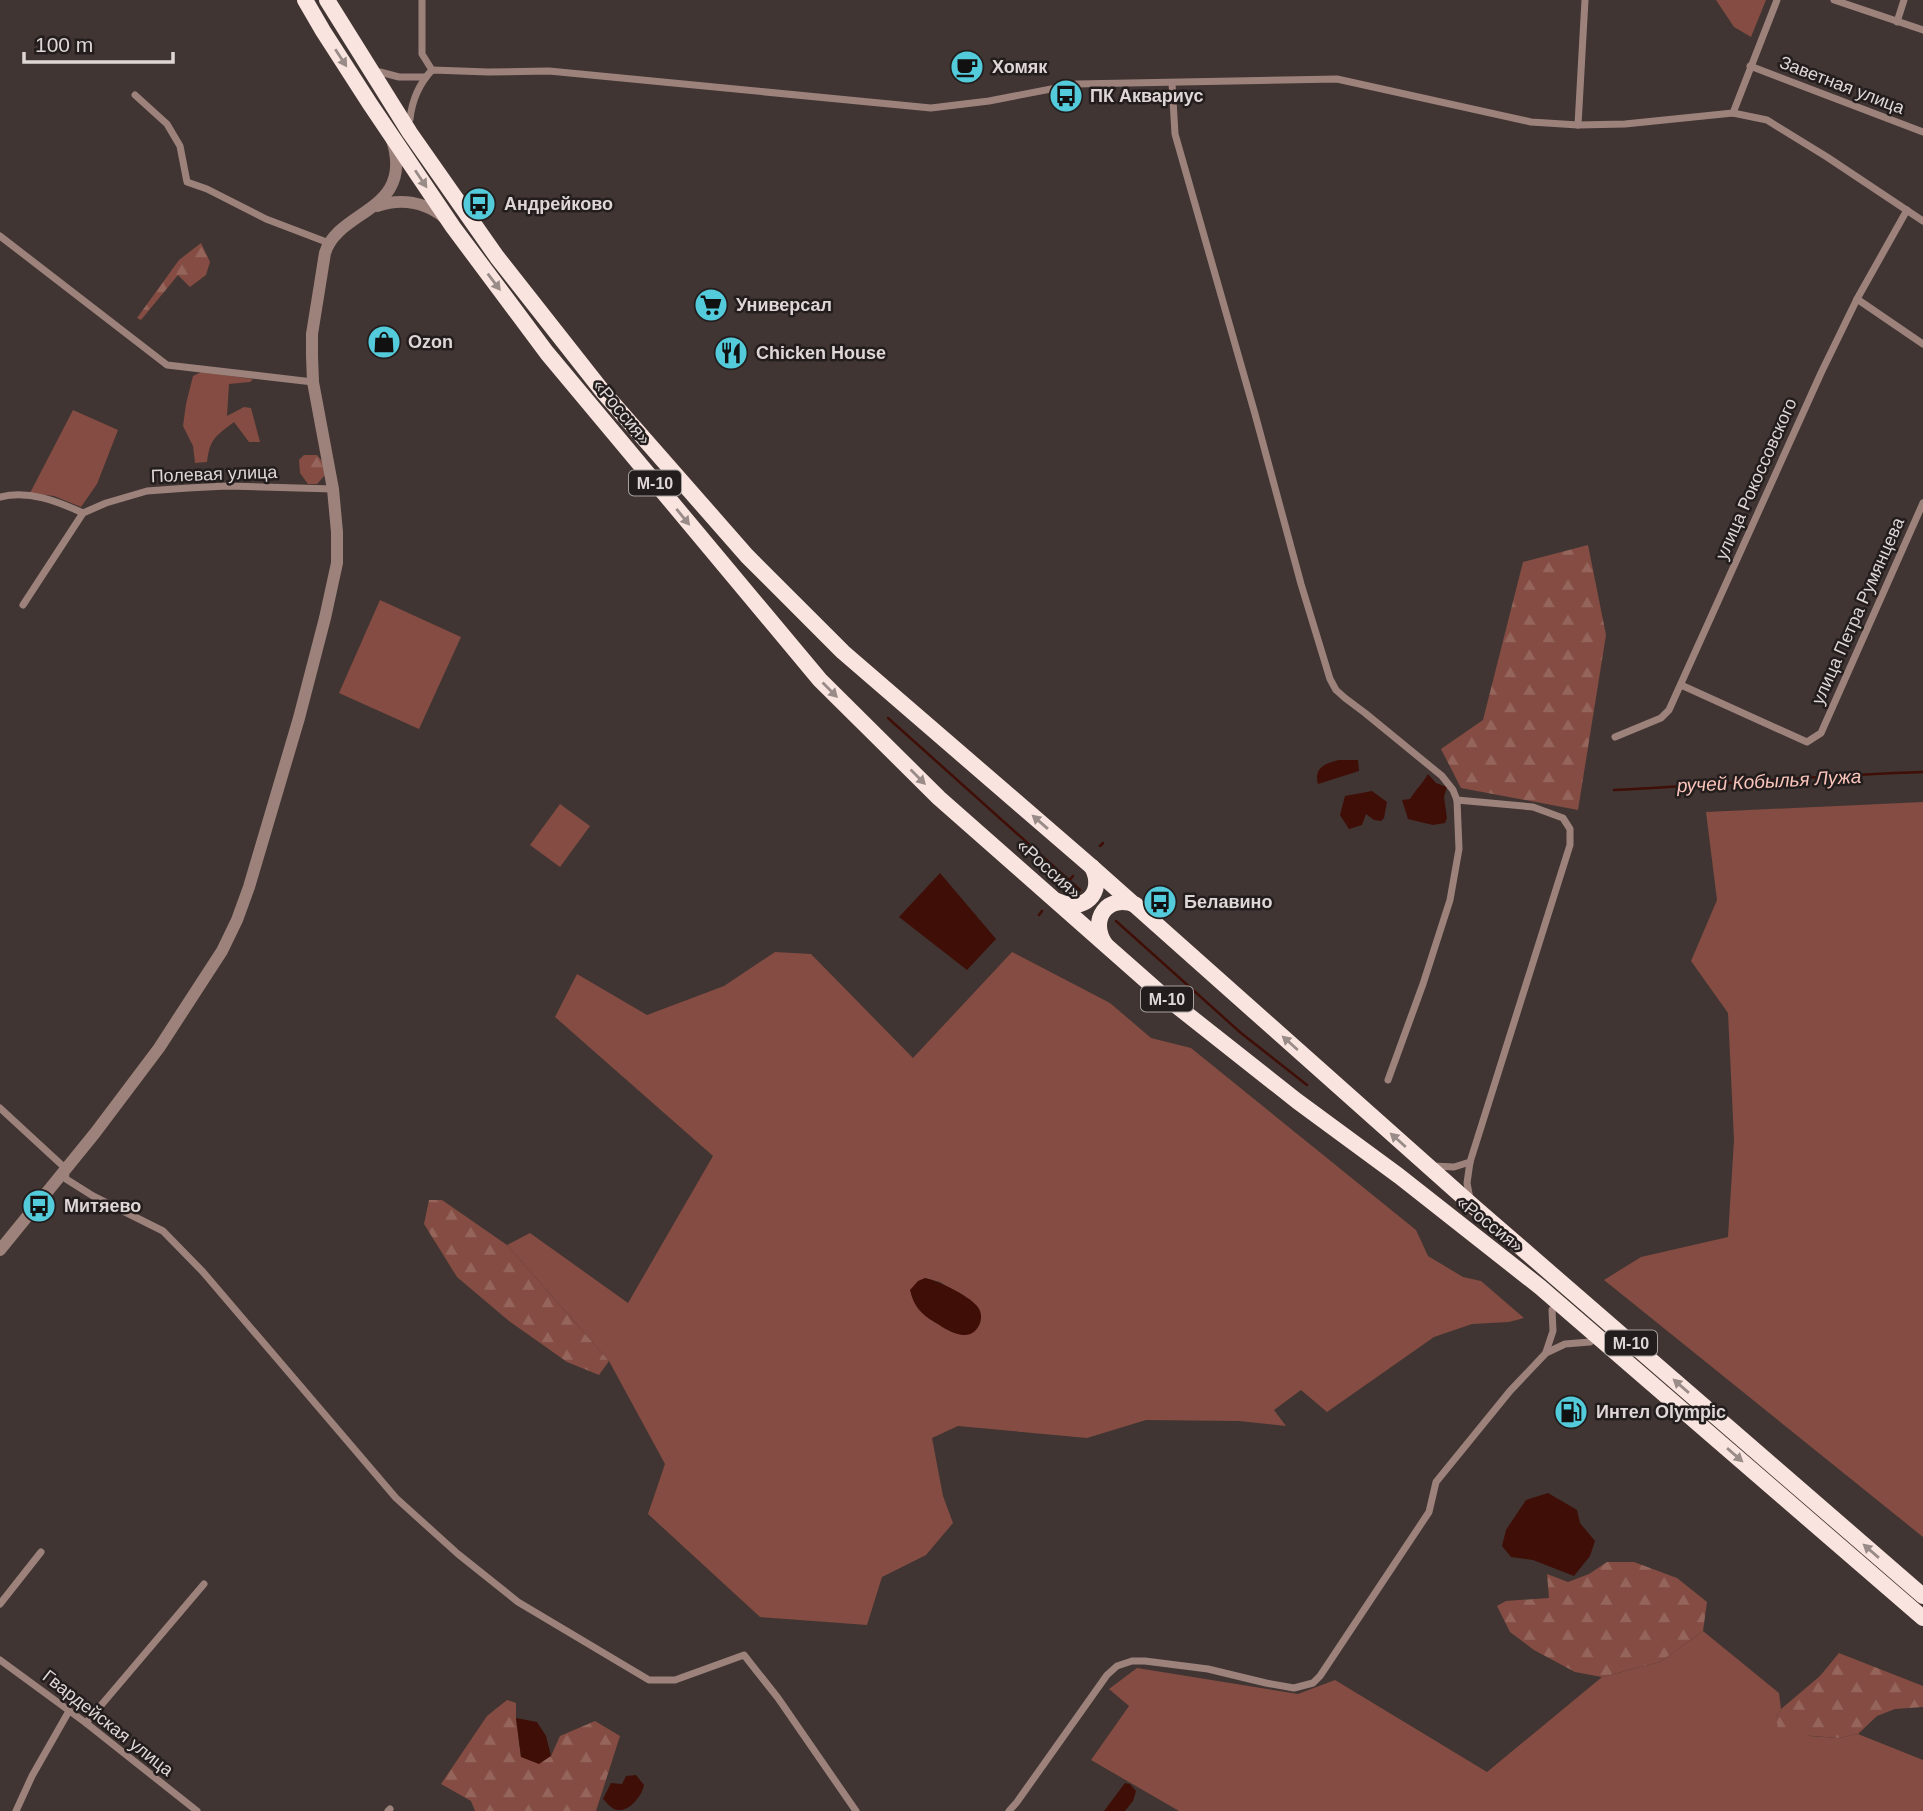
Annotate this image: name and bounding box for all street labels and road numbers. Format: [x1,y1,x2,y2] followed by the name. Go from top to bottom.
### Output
[1777,52,1908,118] street label: Заветная улица
[589,375,655,449] street label: «Россия»
[1711,395,1801,563] street label: улица Рокоссовского
[150,462,279,486] street label: Полевая улица
[629,470,681,496] road number: М-10
[1808,514,1909,708] street label: улица Петра Румянцева
[1013,835,1085,903] street label: «Россия»
[1141,987,1193,1012] road number: М-10
[1453,1192,1527,1256] street label: «Россия»
[1605,1330,1657,1356] road number: М-10
[39,1666,178,1781] street label: Гвардейская улица

